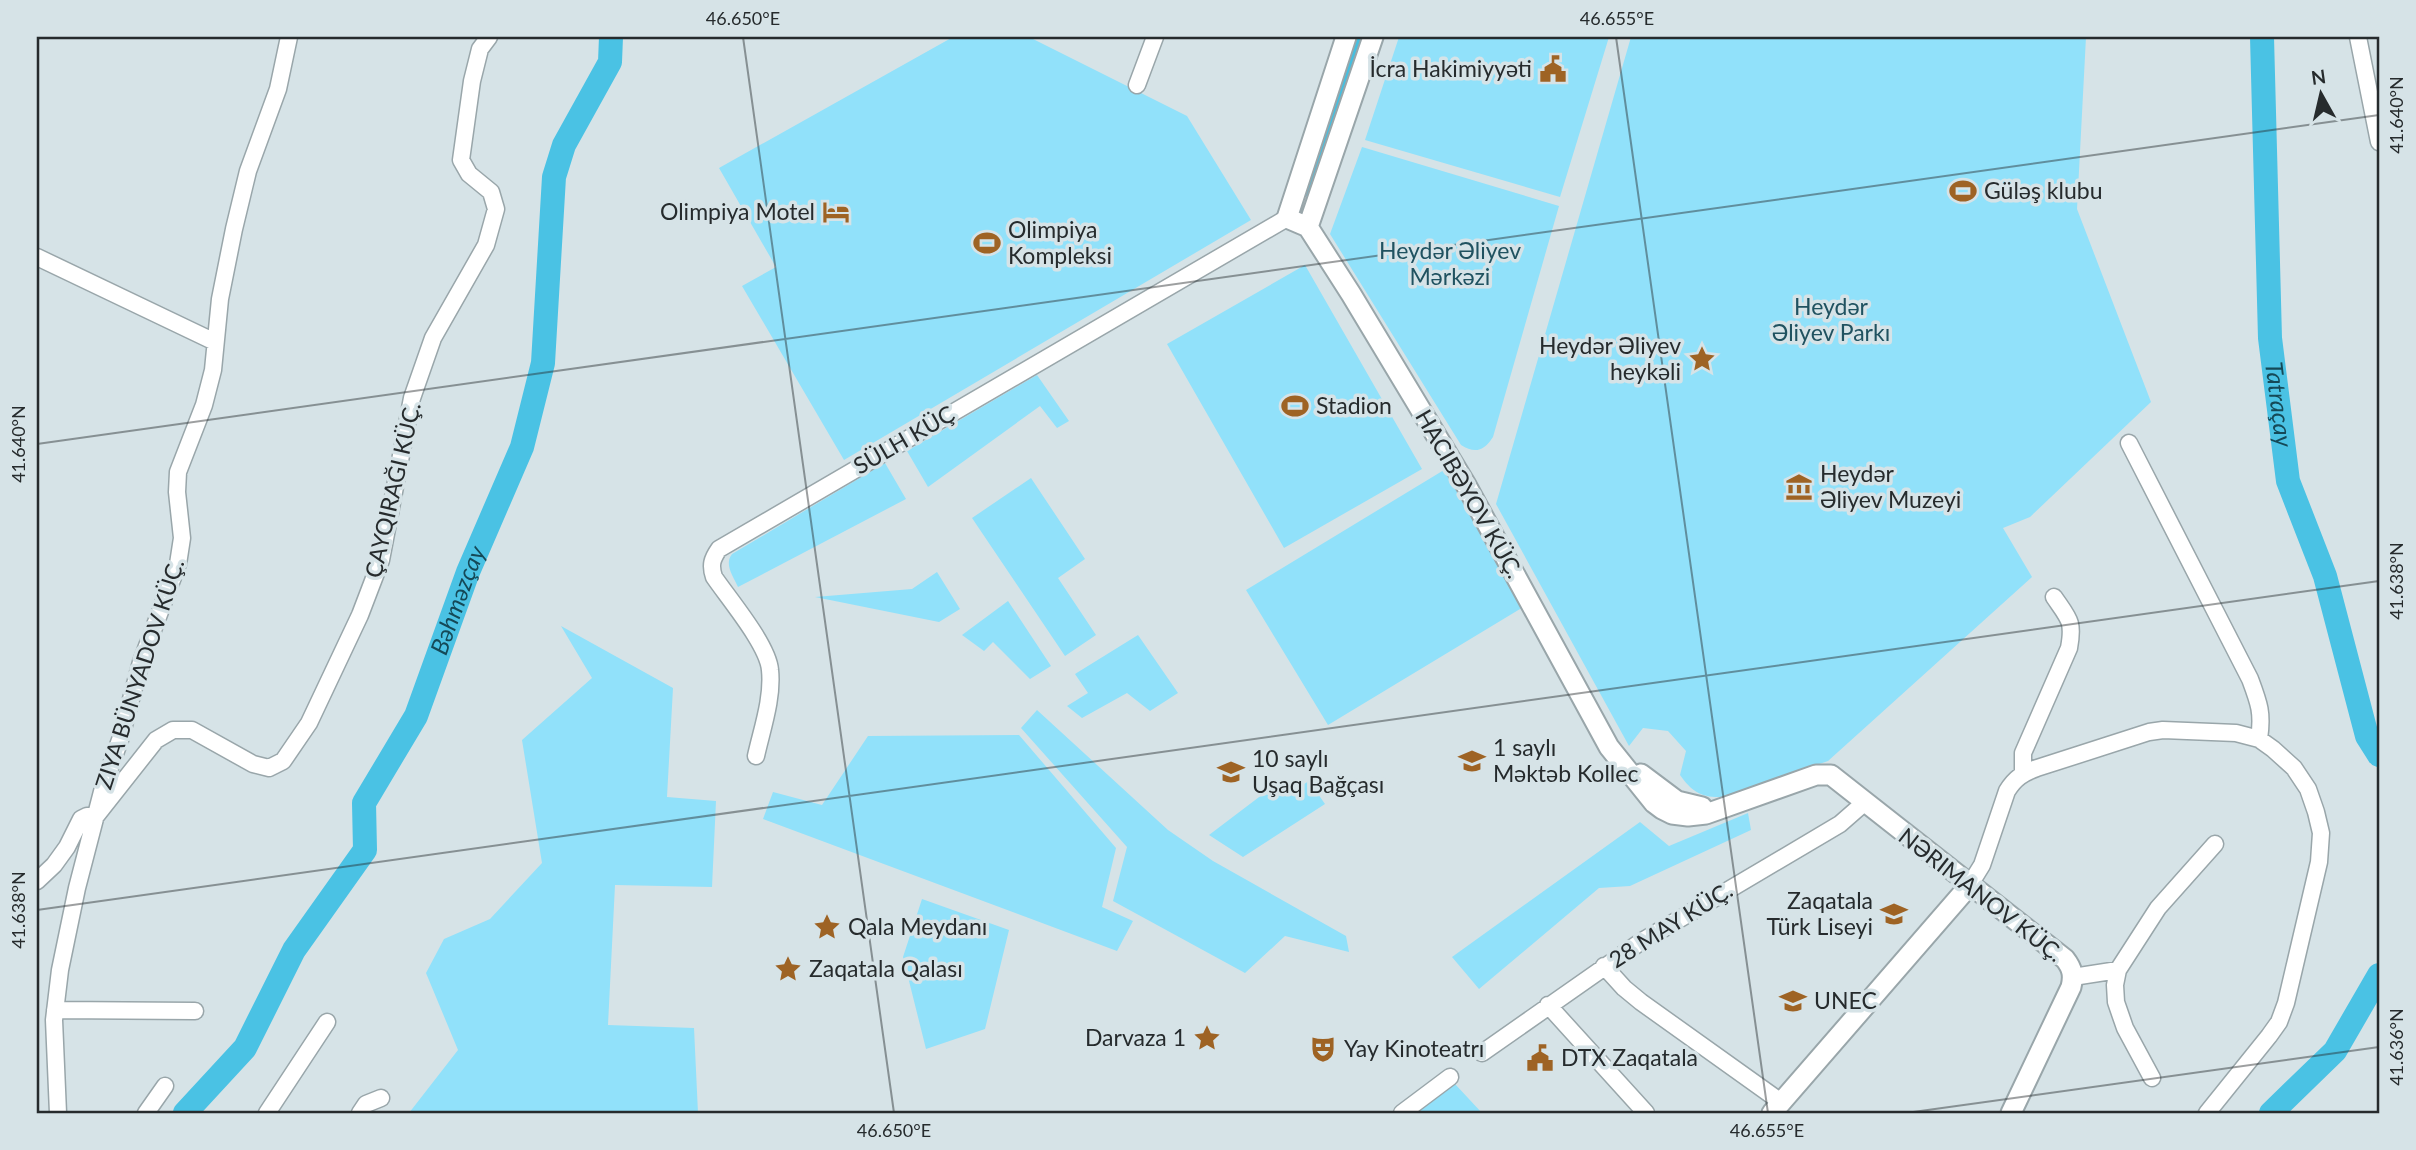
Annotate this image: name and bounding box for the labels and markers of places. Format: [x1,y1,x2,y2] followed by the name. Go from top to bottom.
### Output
[1369,54,1532,82] place label: İcra Hakimiyyəti
[1538,54,1568,84] public building icon: İcra Hakimiyyəti
[1948,176,1978,206] sports icon: Güləş klubu
[1984,176,2102,204] place label: Güləş klubu
[660,197,815,225] place label: Olimpiya Motel
[821,197,851,227] hotel icon: Olimpiya Motel
[1008,215,1112,269] place label: Olimpiya Kompleksi
[972,228,1002,258] sports icon: Olimpiya Kompleksi
[1539,331,1681,385] place label: Heydər Əliyev heykəli
[1687,344,1717,374] place icon: Heydər Əliyev heykəli
[1280,391,1310,421] sports icon: Stadion
[1316,391,1392,419] place label: Stadion
[1820,459,1961,513] place label: Heydər Əliyev Muzeyi
[1784,472,1814,502] museum icon: Heydər Əliyev Muzeyi
[1493,733,1638,787] place label: 1 saylı Məktəb Kollec
[1252,744,1384,798] place label: 10 saylı Uşaq Bağçası
[1457,746,1487,776] school or university icon: 1 saylı Məktəb Kollec
[1216,757,1246,787] school or university icon: 10 saylı Uşaq Bağçası
[1767,886,1873,940] place label: Zaqatala Türk Liseyi
[1879,899,1909,929] school or university icon: Zaqatala Türk Liseyi
[812,912,842,942] place icon: Qala Meydanı
[848,912,987,940] place label: Qala Meydanı
[773,954,803,984] place icon: Zaqatala Qalası
[809,954,963,982] place label: Zaqatala Qalası
[1778,986,1808,1016] school or university icon: UNEC
[1814,986,1877,1014] place label: UNEC
[1085,1023,1186,1051] place label: Darvaza 1
[1192,1023,1222,1053] place icon: Darvaza 1
[1308,1034,1338,1064] theatre icon: Yay Kinoteatrı
[1344,1034,1484,1062] place label: Yay Kinoteatrı
[1525,1043,1555,1073] public building icon: DTX Zaqatala
[1561,1043,1698,1071] place label: DTX Zaqatala

